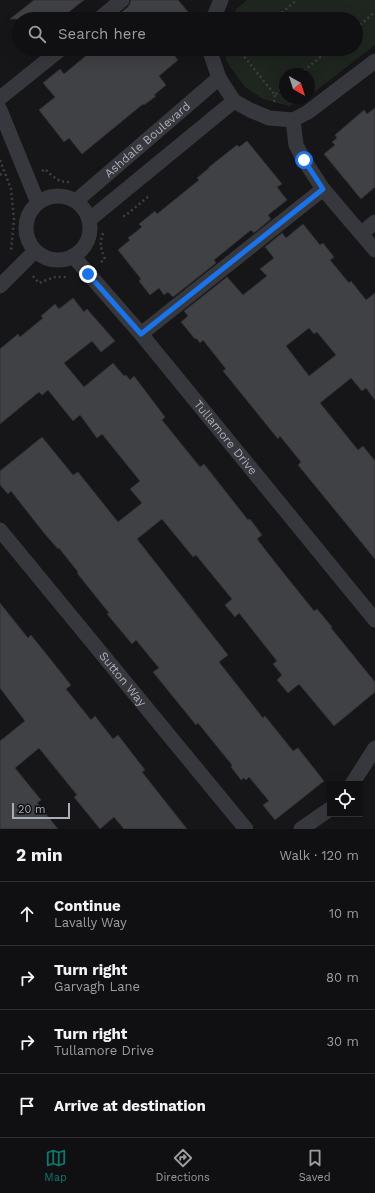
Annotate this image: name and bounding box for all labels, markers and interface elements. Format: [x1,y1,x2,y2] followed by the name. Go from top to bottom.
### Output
[12,12,363,56] search box
[26,23,48,45] icon: search
[58,25,146,43] text: Search here
[279,68,315,104] north arrow
[101,99,193,180] street label: Ashdale Boulevard
[295,151,313,169] route start
[79,265,97,283] route end
[191,397,260,478] street label: Tullamore Drive
[96,649,150,710] street label: Sutton Way
[327,781,363,817] map controls
[327,781,363,817] button: locate
[12,801,70,820] scale bar
[18,803,46,816] text: 20 m
[16,845,62,865] text: 2 min
[280,848,359,863] text: Walk · 120 m
[54,897,121,915] text: Continue
[16,903,38,925] icon: ahead
[329,906,359,921] text: 10 m
[54,915,127,930] text: Lavally Way
[54,961,127,979] text: Turn right
[16,967,38,989] icon: right
[326,970,359,985] text: 80 m
[54,979,140,994] text: Garvagh Lane
[54,1025,127,1043] text: Turn right
[16,1031,38,1053] icon: right
[327,1034,359,1049] text: 30 m
[54,1043,154,1058] text: Tullamore Drive
[16,1095,38,1117] icon: arrive
[54,1097,206,1115] text: Arrive at destination
[44,1147,67,1184] tab: Map
[156,1147,210,1184] tab: Directions
[299,1147,331,1184] tab: Saved

